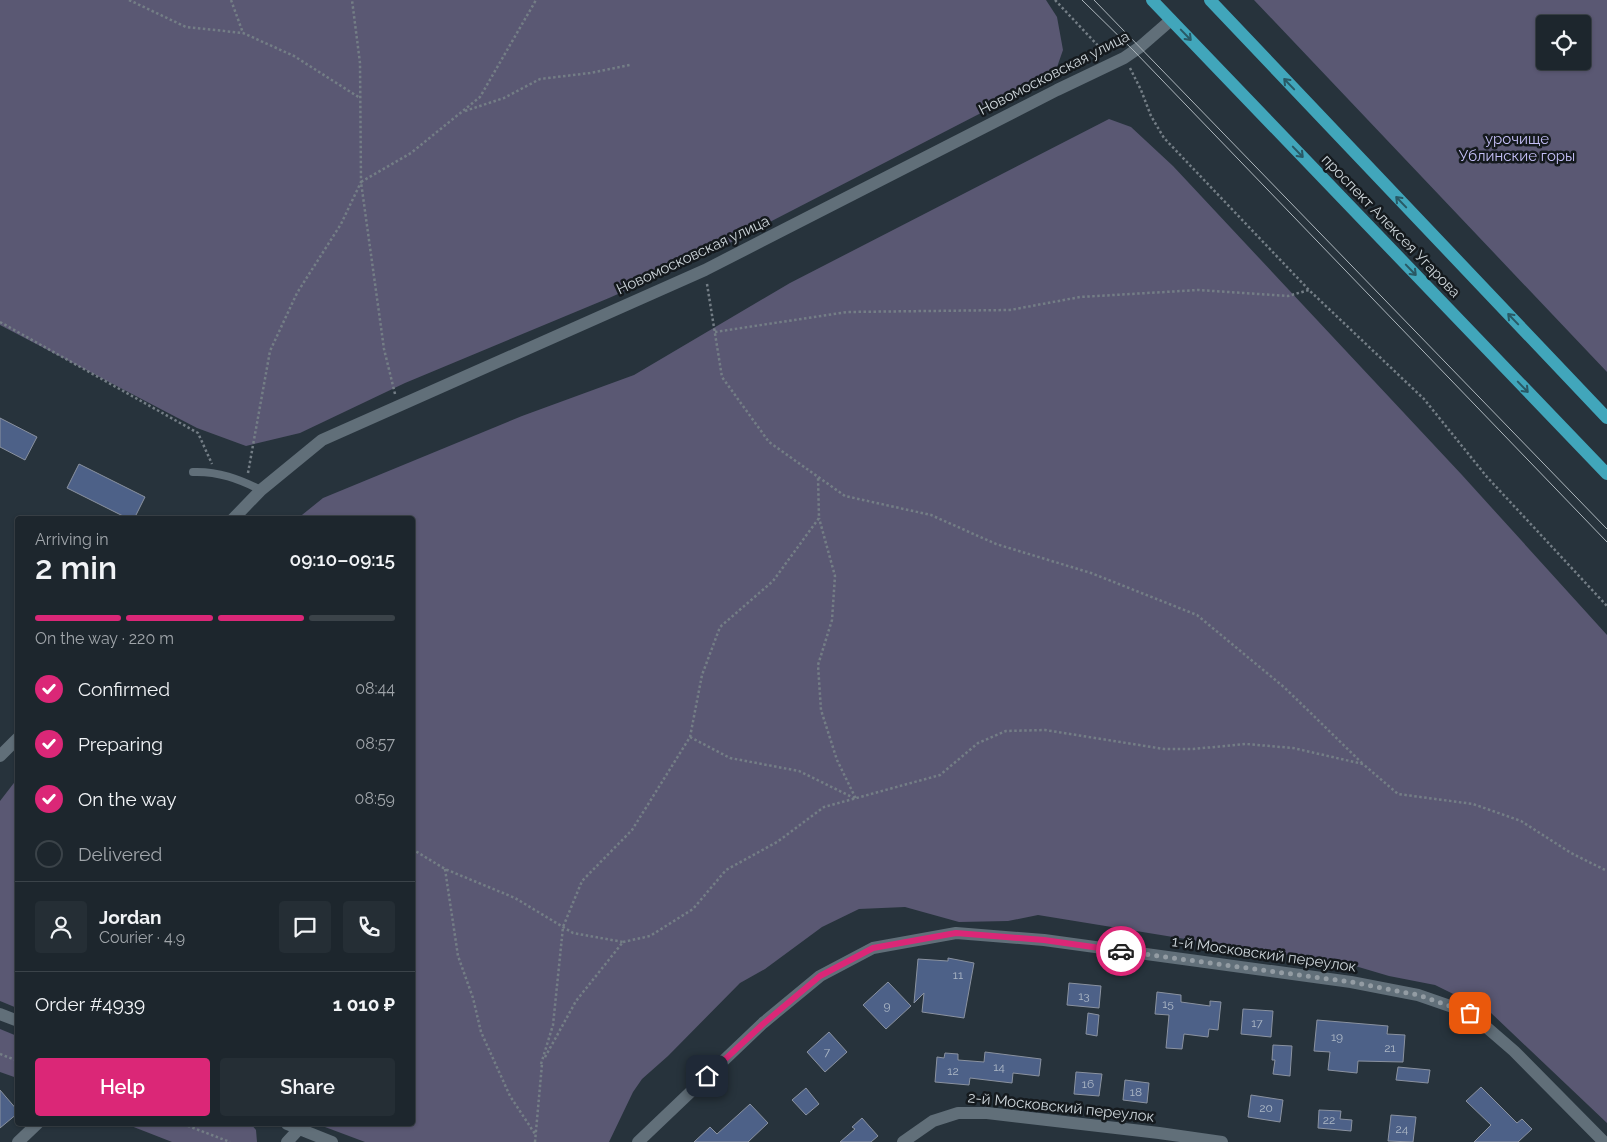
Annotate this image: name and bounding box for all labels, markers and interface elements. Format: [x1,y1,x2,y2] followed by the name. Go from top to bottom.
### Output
[1536,15,1591,70] map controls
[1536,15,1591,70] button: locate
[976,27,1132,119] street label: Новомосковская улица
[1180,29,1192,42] one-way arrow
[1283,77,1295,90] one-way arrow
[1459,130,1575,165] park label: урочище Ублинские горы
[1292,146,1304,159] one-way arrow
[1318,151,1464,301] street label: проспект Алексея Угарова
[1395,195,1407,208] one-way arrow
[614,212,772,298] street label: Новомосковская улица
[1405,263,1417,276] one-way arrow
[1507,313,1519,326] one-way arrow
[1517,381,1529,393] one-way arrow
[35,530,109,549] text: Arriving in
[290,548,395,570] text: 09:10–09:15
[35,549,117,586] text: 2 min
[35,629,174,648] text: On the way · 220 m
[35,675,63,703] icon: check
[78,678,170,700] text: Confirmed
[355,679,395,698] text: 08:44
[35,730,63,758] icon: check
[78,733,163,755] text: Preparing
[355,734,395,753] text: 08:57
[35,785,63,813] icon: check
[78,788,177,810] text: On the way
[355,789,395,808] text: 08:59
[78,843,162,865] text: Delivered
[35,901,87,953] button: person
[279,901,331,953] button: chat
[343,901,395,953] button: phone
[99,906,162,928] text: Jordan
[1096,926,1146,976] courier
[99,928,185,947] text: Courier · 4.9
[1171,932,1358,976] street label: 1-й Московский переулок
[1107,937,1135,965] icon: car
[953,968,963,982] house number: 11
[1078,989,1090,1003] house number: 13
[1449,992,1491,1034] pin
[35,993,145,1015] text: Order #4939
[333,993,395,1015] text: 1 010 ₽
[1162,997,1174,1011] house number: 15
[883,999,891,1013] house number: 9
[1456,999,1484,1027] icon: bag
[1251,1016,1263,1030] house number: 17
[1331,1030,1343,1044] house number: 19
[1384,1041,1396,1055] house number: 21
[824,1045,831,1059] house number: 7
[686,1055,728,1097] pin
[35,1058,210,1116] button: Help
[220,1058,395,1116] button: Share
[993,1060,1005,1074] house number: 14
[693,1062,721,1090] icon: home
[947,1064,959,1078] house number: 12
[1082,1077,1094,1091] house number: 16
[1130,1085,1142,1099] house number: 18
[967,1088,1155,1126] street label: 2-й Московский переулок
[1259,1101,1273,1115] house number: 20
[1323,1113,1335,1127] house number: 22
[1396,1122,1409,1136] house number: 24

